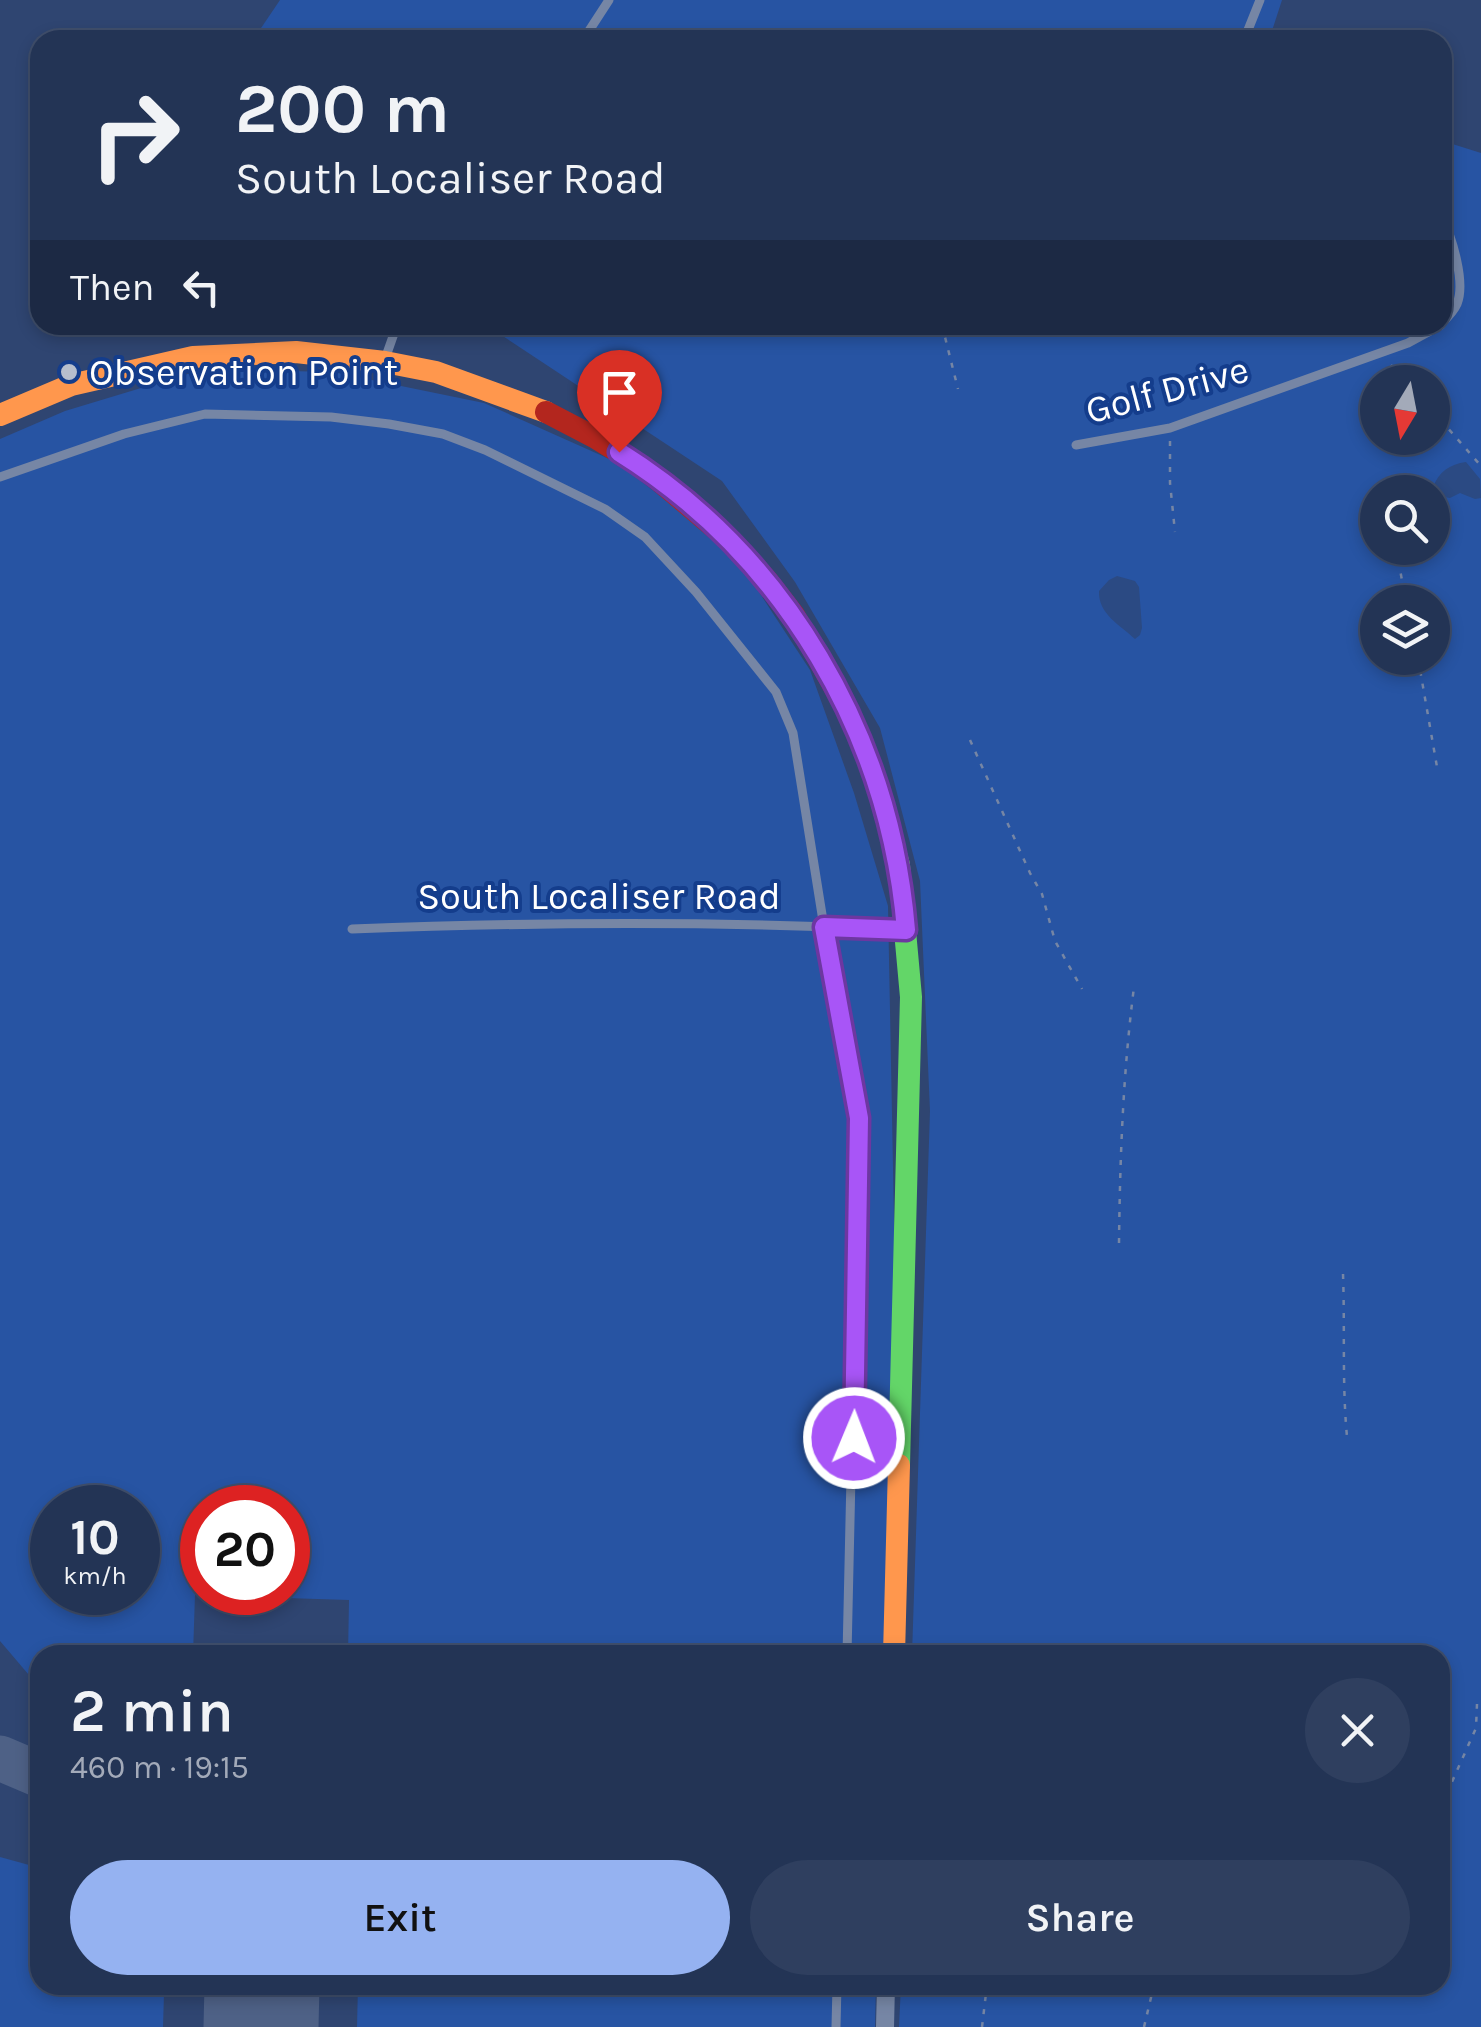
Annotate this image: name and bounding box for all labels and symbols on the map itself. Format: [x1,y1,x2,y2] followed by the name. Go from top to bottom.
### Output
[1081,347,1253,433] street label: Golf Drive
[89,350,398,395] place label: Observation Point
[577,350,662,453] pin
[58,361,80,383] marker: Observation Point
[1360,365,1450,455] north arrow
[417,874,781,919] street label: South Localiser Road
[802,1386,906,1490] position arrow
[180,1485,310,1615] speed limit sign: 20

